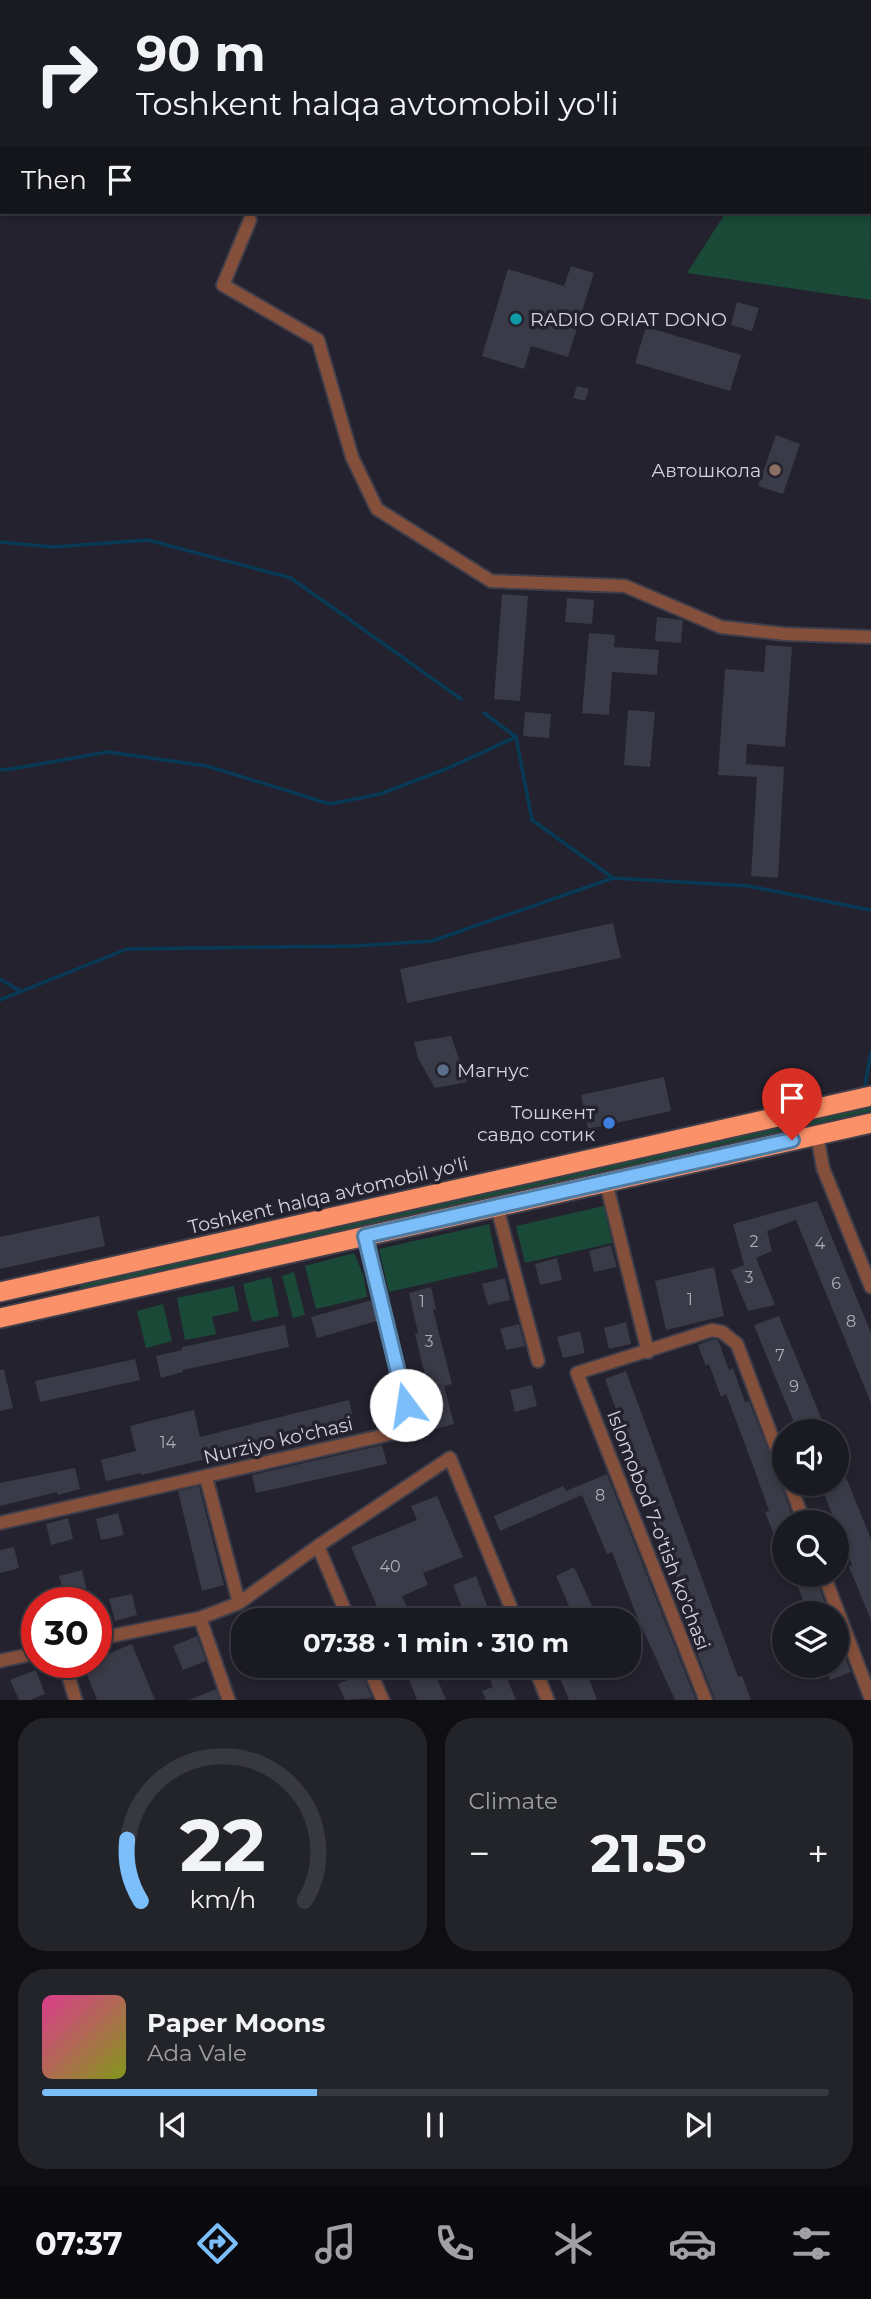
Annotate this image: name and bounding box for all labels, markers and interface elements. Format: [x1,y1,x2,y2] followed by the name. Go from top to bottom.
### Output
[136,24,266,83] text: 90 m
[21,28,112,119] icon: right
[136,84,619,123] text: Toshkent halqa avtomobil yo'li
[101,161,139,199] icon: arrive
[21,164,87,196] text: Then
[530,308,727,331] place label: RADIO ORIAT DONO
[508,311,524,327] marker: RADIO ORIAT DONO
[651,459,761,482] place label: Автошкола
[767,462,783,478] marker: Автошкола
[457,1059,530,1082] place label: Магнус
[435,1062,451,1078] marker: Магнус
[762,1068,822,1140] pin
[773,1079,811,1117] icon: arrive
[477,1101,595,1146] place label: Тошкент савдо сотик
[601,1115,617,1131] marker: Тошкент савдо сотик
[186,1152,470,1239] street label: Toshkent halqa avtomobil yo'li
[749,1232,759,1251] house number: 2
[815,1234,826,1253] house number: 4
[744,1268,754,1287] house number: 3
[831,1274,841,1293] house number: 6
[687,1290,693,1309] house number: 1
[419,1292,425,1311] house number: 1
[846,1312,856,1331] house number: 8
[424,1332,434,1351] house number: 3
[775,1346,785,1365] house number: 7
[369,1368,443,1442] position arrow
[789,1377,799,1396] house number: 9
[602,1407,715,1653] street label: Islomobod 7-o'tish ko'chasi
[201,1412,355,1469] street label: Nurziyo ko'chasi
[772,1419,849,1678] map controls
[772,1419,849,1496] button: sound
[160,1433,177,1452] house number: 14
[595,1486,605,1505] house number: 8
[772,1510,849,1587] button: search
[379,1557,401,1576] house number: 40
[21,1587,112,1678] speed limit sign: 30
[772,1601,849,1678] button: layers
[303,1627,569,1659] text: 07:38 · 1 min · 310 m
[469,1787,558,1815] text: Climate
[179,1801,265,1889] text: 22
[590,1822,707,1885] text: 21.5°
[469,1830,490,1877] text: −
[807,1830,829,1877] text: +
[189,1883,256,1913] text: km/h
[147,2007,325,2039] text: Paper Moons
[147,2039,247,2067] text: Ada Vale
[154,2106,192,2144] icon: previous
[416,2106,454,2144] icon: pause
[679,2106,717,2144] icon: next
[193,2219,242,2268] icon: directions
[311,2219,360,2268] icon: music
[430,2219,479,2268] icon: phone
[549,2219,598,2268] icon: climate
[668,2219,717,2268] icon: car
[787,2219,836,2268] icon: filters
[35,2224,123,2263] text: 07:37

